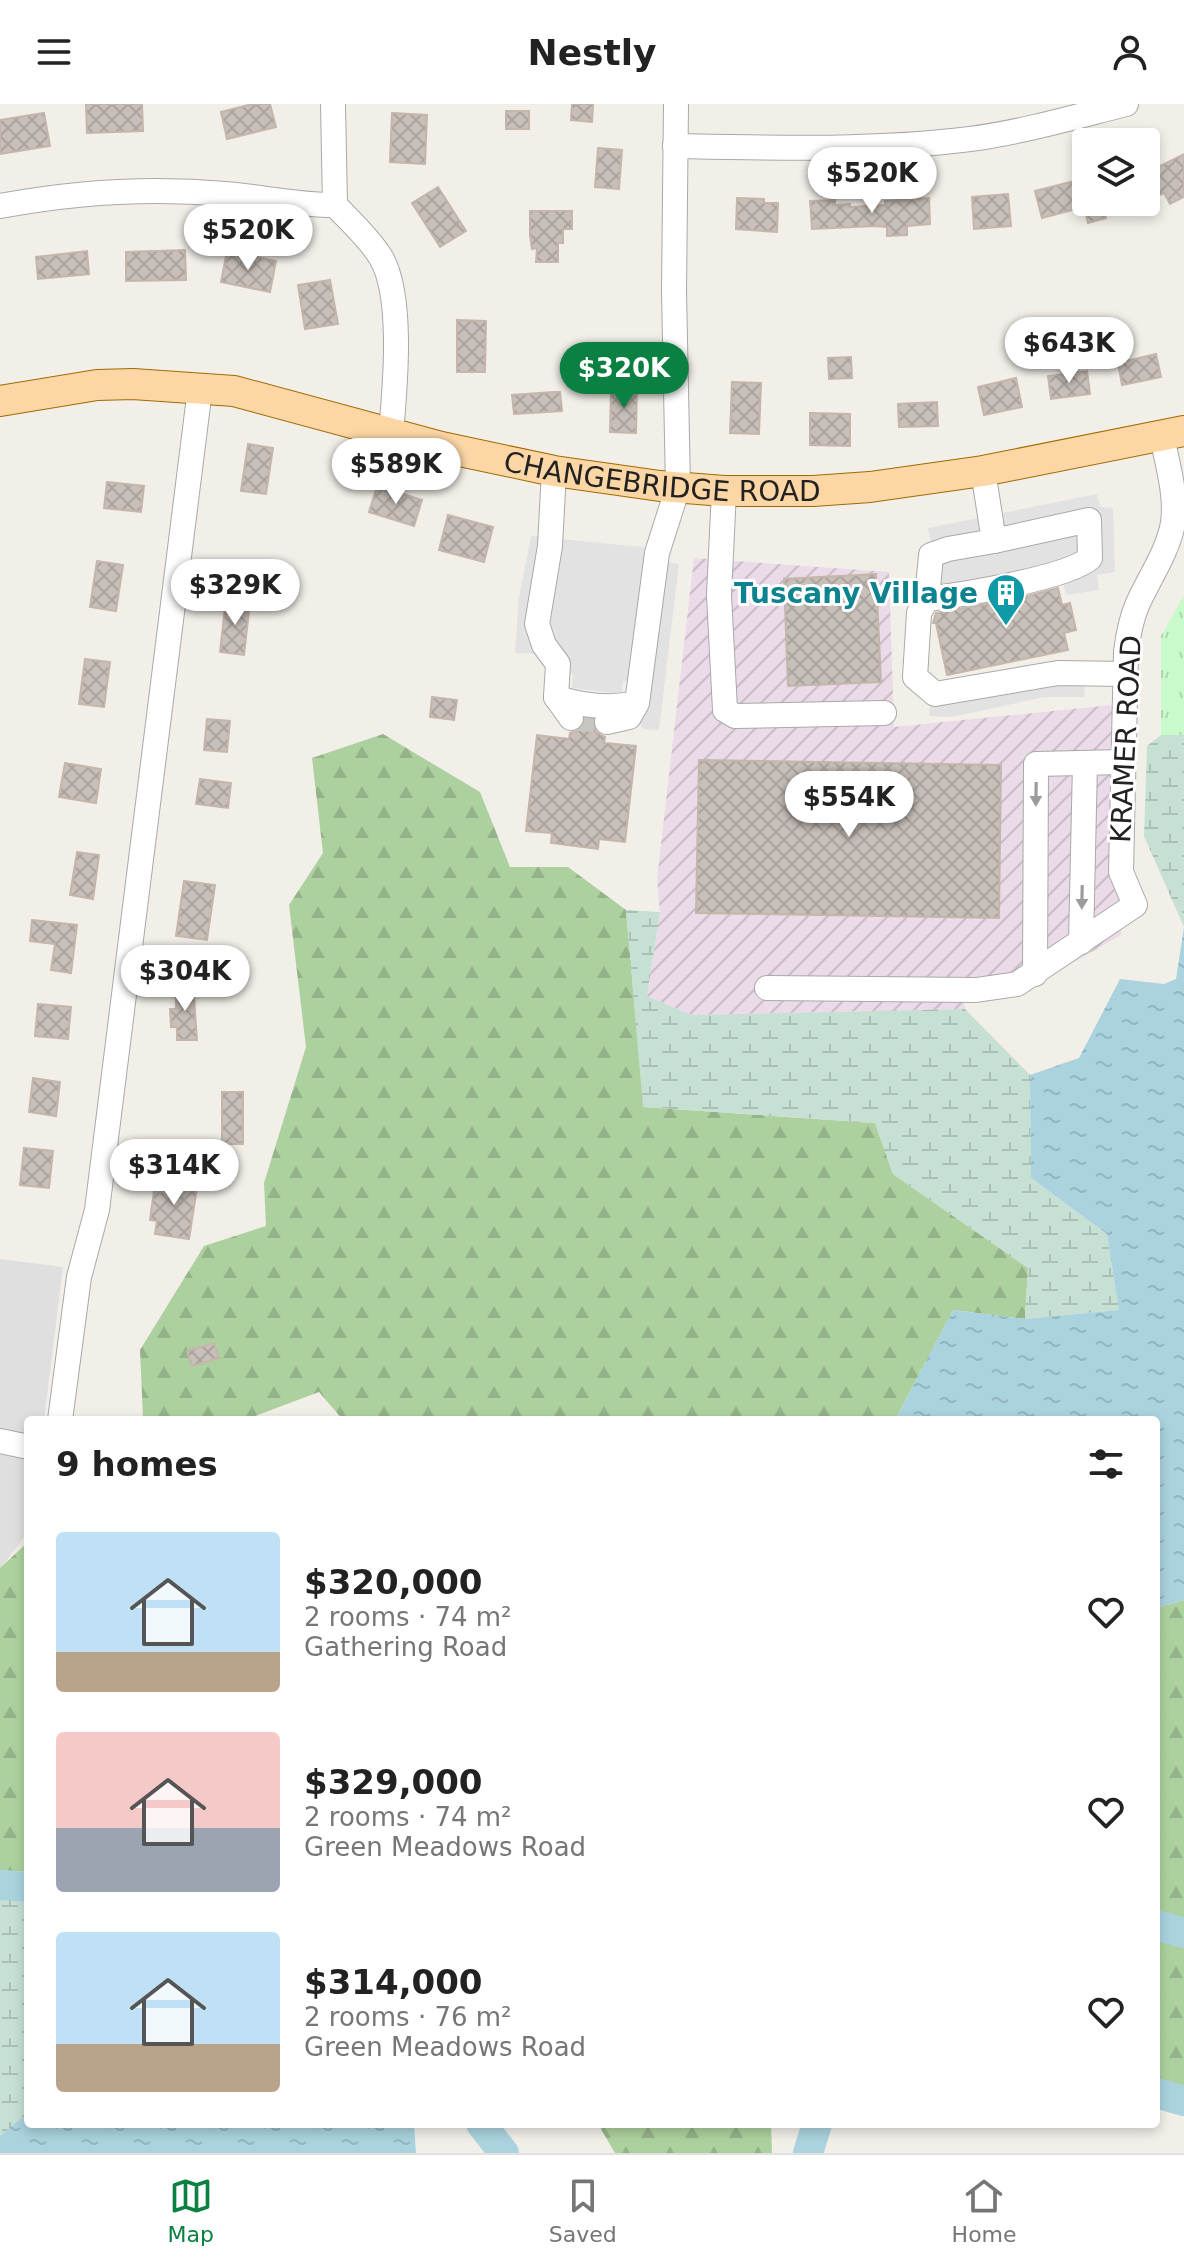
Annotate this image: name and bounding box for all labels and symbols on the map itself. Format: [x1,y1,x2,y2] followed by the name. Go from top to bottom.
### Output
[816,147,928,215] pin: $520K
[192,204,304,272] pin: $520K
[1013,317,1125,385] pin: $643K
[568,342,680,410] pin: $320K
[340,438,452,506] pin: $589K
[501,444,821,508] street label: CHANGEBRIDGE ROAD
[179,559,291,627] pin: $329K
[985,572,1027,627] building icon: Tuscany Village
[734,577,978,610] place label: Tuscany Village
[1104,634,1148,844] street label: KRAMER ROAD
[793,771,905,839] pin: $554K
[1030,782,1042,807] one-way arrow
[1076,885,1088,910] one-way arrow
[129,945,241,1013] pin: $304K
[118,1139,230,1207] pin: $314K

